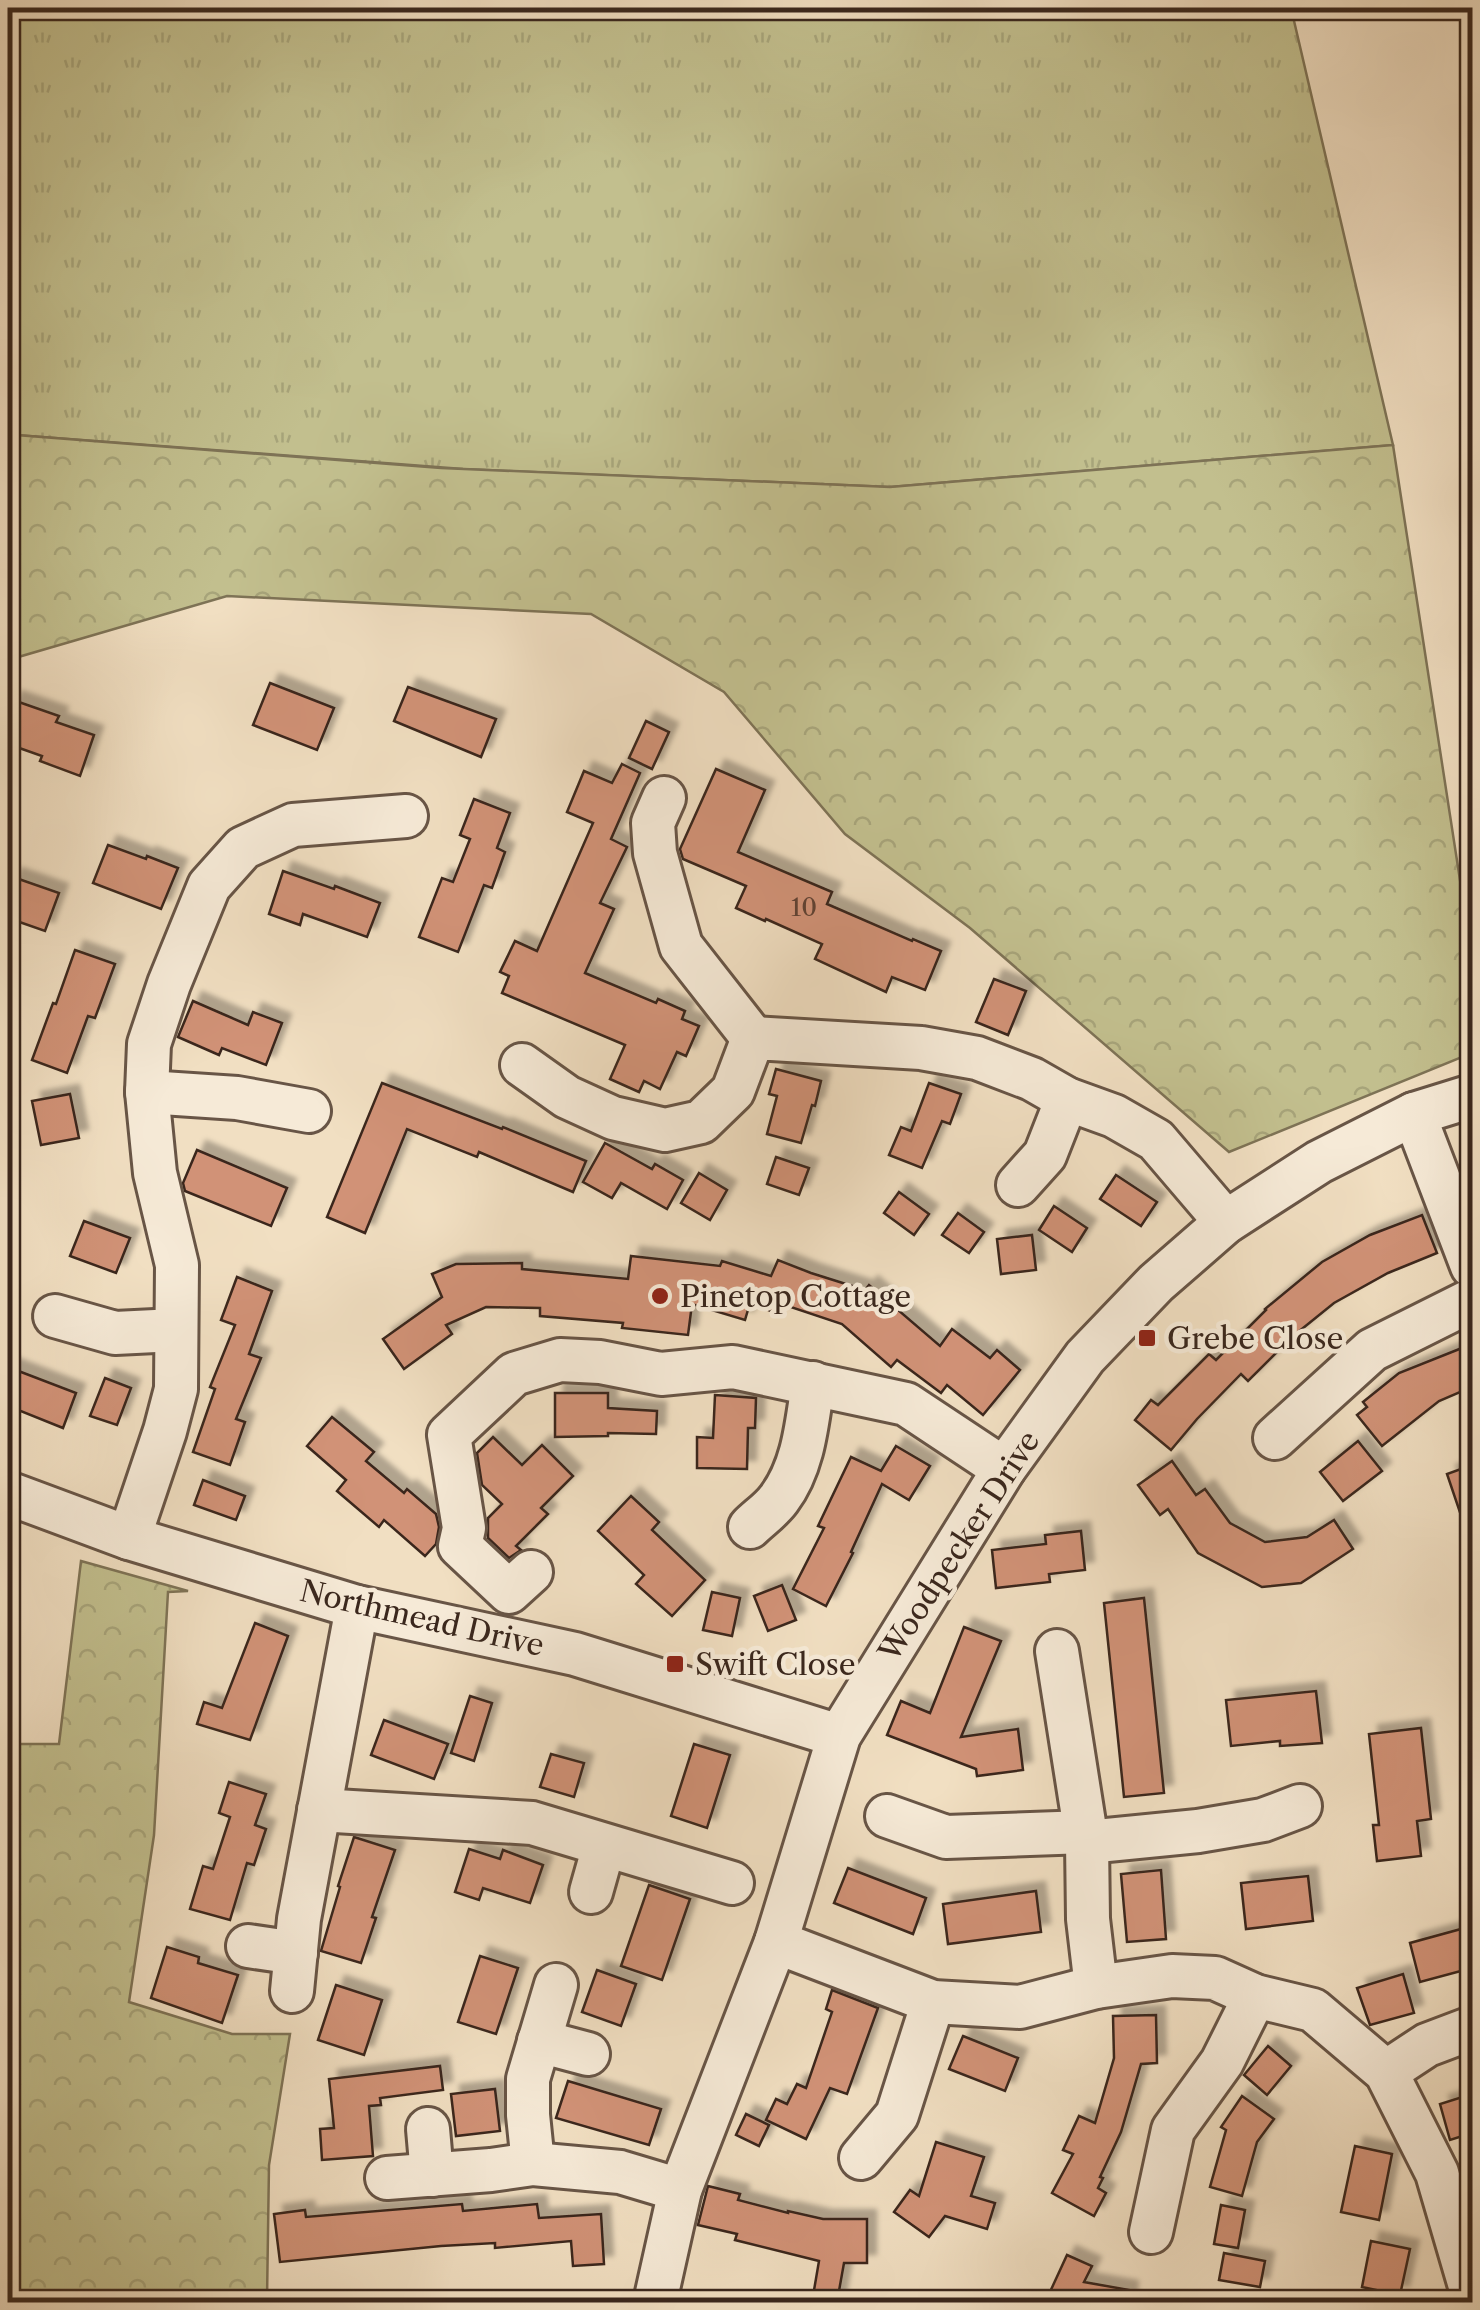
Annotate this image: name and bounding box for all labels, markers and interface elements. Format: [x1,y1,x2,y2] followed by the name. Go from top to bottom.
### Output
[791,892,817,923] house number: 10
[680,1278,911,1315] place label: Pinetop Cottage
[649,1285,671,1307] marker: Pinetop Cottage
[1167,1320,1343,1357] place label: Grebe Close
[1136,1327,1158,1349] marker: Grebe Close
[870,1424,1047,1669] street label: Woodpecker Drive
[296,1572,548,1664] street label: Northmead Drive
[695,1646,856,1683] place label: Swift Close
[664,1653,686,1675] marker: Swift Close

